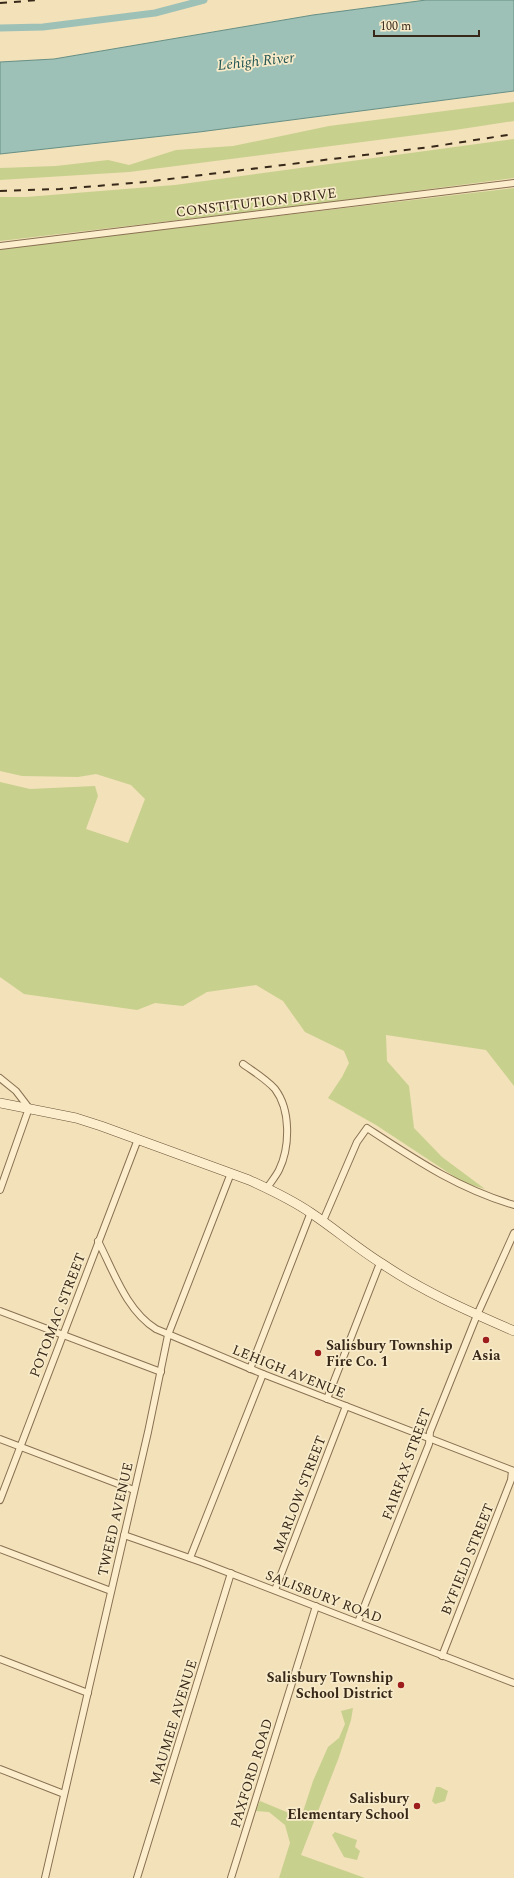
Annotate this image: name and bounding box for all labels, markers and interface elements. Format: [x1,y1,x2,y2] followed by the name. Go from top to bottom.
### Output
[374,12,479,38] scale bar
[380,17,411,36] text: 100 m
[216,46,296,77] water label: Lehigh River
[175,182,338,223] street label: CONSTITUTION DRIVE
[24,1250,91,1381] street label: POTOMAC STREET
[326,1335,452,1372] place label: Salisbury Township Fire Co. 1
[481,1335,491,1345] marker: Asia
[229,1339,349,1404] street label: LEHIGH AVENUE
[472,1345,501,1366] place label: Asia
[313,1348,323,1358] marker: Salisbury Township Fire Co. 1
[376,1405,436,1523] street label: FAIRFAX STREET
[267,1432,332,1556] street label: MARLOW STREET
[92,1460,139,1578] street label: TWEED AVENUE
[435,1500,499,1618] street label: BYFIELD STREET
[262,1565,385,1628] street label: SALISBURY ROAD
[144,1657,203,1787] street label: MAUMEE AVENUE
[267,1667,394,1704] place label: Salisbury Township School District
[396,1680,406,1690] marker: Salisbury Township School District
[225,1716,278,1830] street label: PAXFORD ROAD
[287,1788,410,1825] place label: Salisbury Elementary School
[412,1801,422,1811] marker: Salisbury Elementary School

